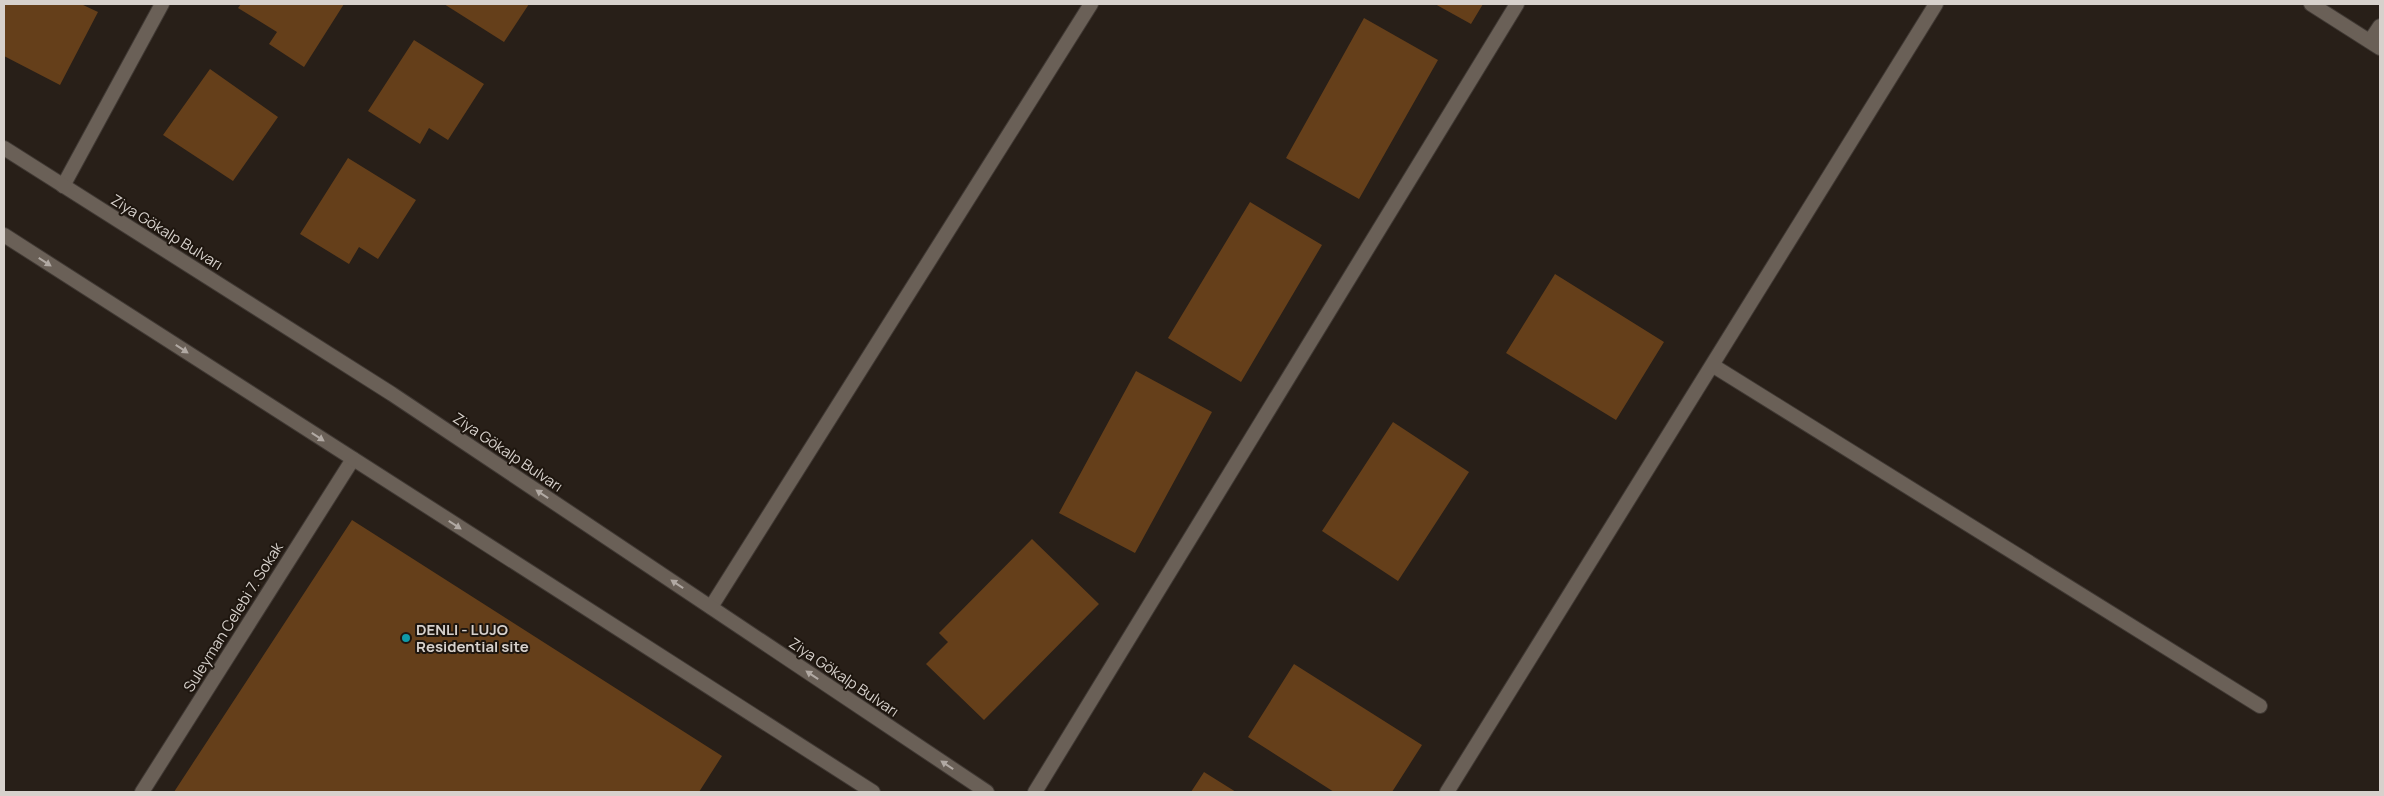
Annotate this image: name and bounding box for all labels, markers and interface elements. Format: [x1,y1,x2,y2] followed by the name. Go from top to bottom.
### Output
[107,189,227,275] street label: Ziya Gökalp Bulvarı
[38,257,51,266] one-way arrow
[175,344,188,354] one-way arrow
[449,407,567,497] street label: Ziya Gökalp Bulvarı
[312,432,325,442] one-way arrow
[535,489,548,499] one-way arrow
[449,520,462,529] one-way arrow
[178,538,288,696] street label: Suleyman Celebi 7. Sokak
[670,579,683,589] one-way arrow
[416,619,529,657] place label: DENLI - LUJO Residential site
[400,632,412,644] marker: DENLI - LUJO Residential site
[785,632,903,722] street label: Ziya Gökalp Bulvarı
[805,670,818,680] one-way arrow
[940,760,953,770] one-way arrow

